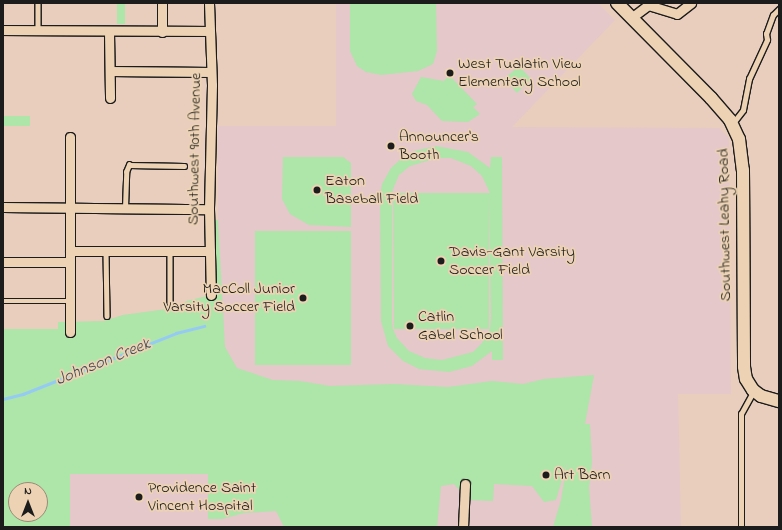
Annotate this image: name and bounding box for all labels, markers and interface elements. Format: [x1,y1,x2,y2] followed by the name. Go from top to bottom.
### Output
[458,54,581,92] place label: West Tualatin View Elementary School
[445,68,455,78] marker: West Tualatin View Elementary School
[184,73,206,225] street label: Southwest 90th Avenue
[399,127,479,165] place label: Announcer's Booth
[386,141,396,151] marker: Announcer's Booth
[714,148,736,302] street label: Southwest Leahy Road
[325,171,418,209] place label: Eaton Baseball Field
[312,185,322,195] marker: Eaton Baseball Field
[449,242,575,280] place label: Davis-Gant Varsity Soccer Field
[436,256,446,266] marker: Davis-Gant Varsity Soccer Field
[164,279,295,317] place label: MacColl Junior Varsity Soccer Field
[298,293,308,303] marker: MacColl Junior Varsity Soccer Field
[418,307,503,345] place label: Catlin Gabel School
[405,321,415,331] marker: Catlin Gabel School
[53,334,153,390] water label: Johnson Creek
[554,465,610,485] place label: Art Barn
[541,470,551,480] marker: Art Barn
[148,478,256,516] place label: Providence Saint Vincent Hospital
[8,482,48,522] north arrow
[24,483,32,499] text: N
[133,491,145,503] marker: Providence Saint Vincent Hospital

